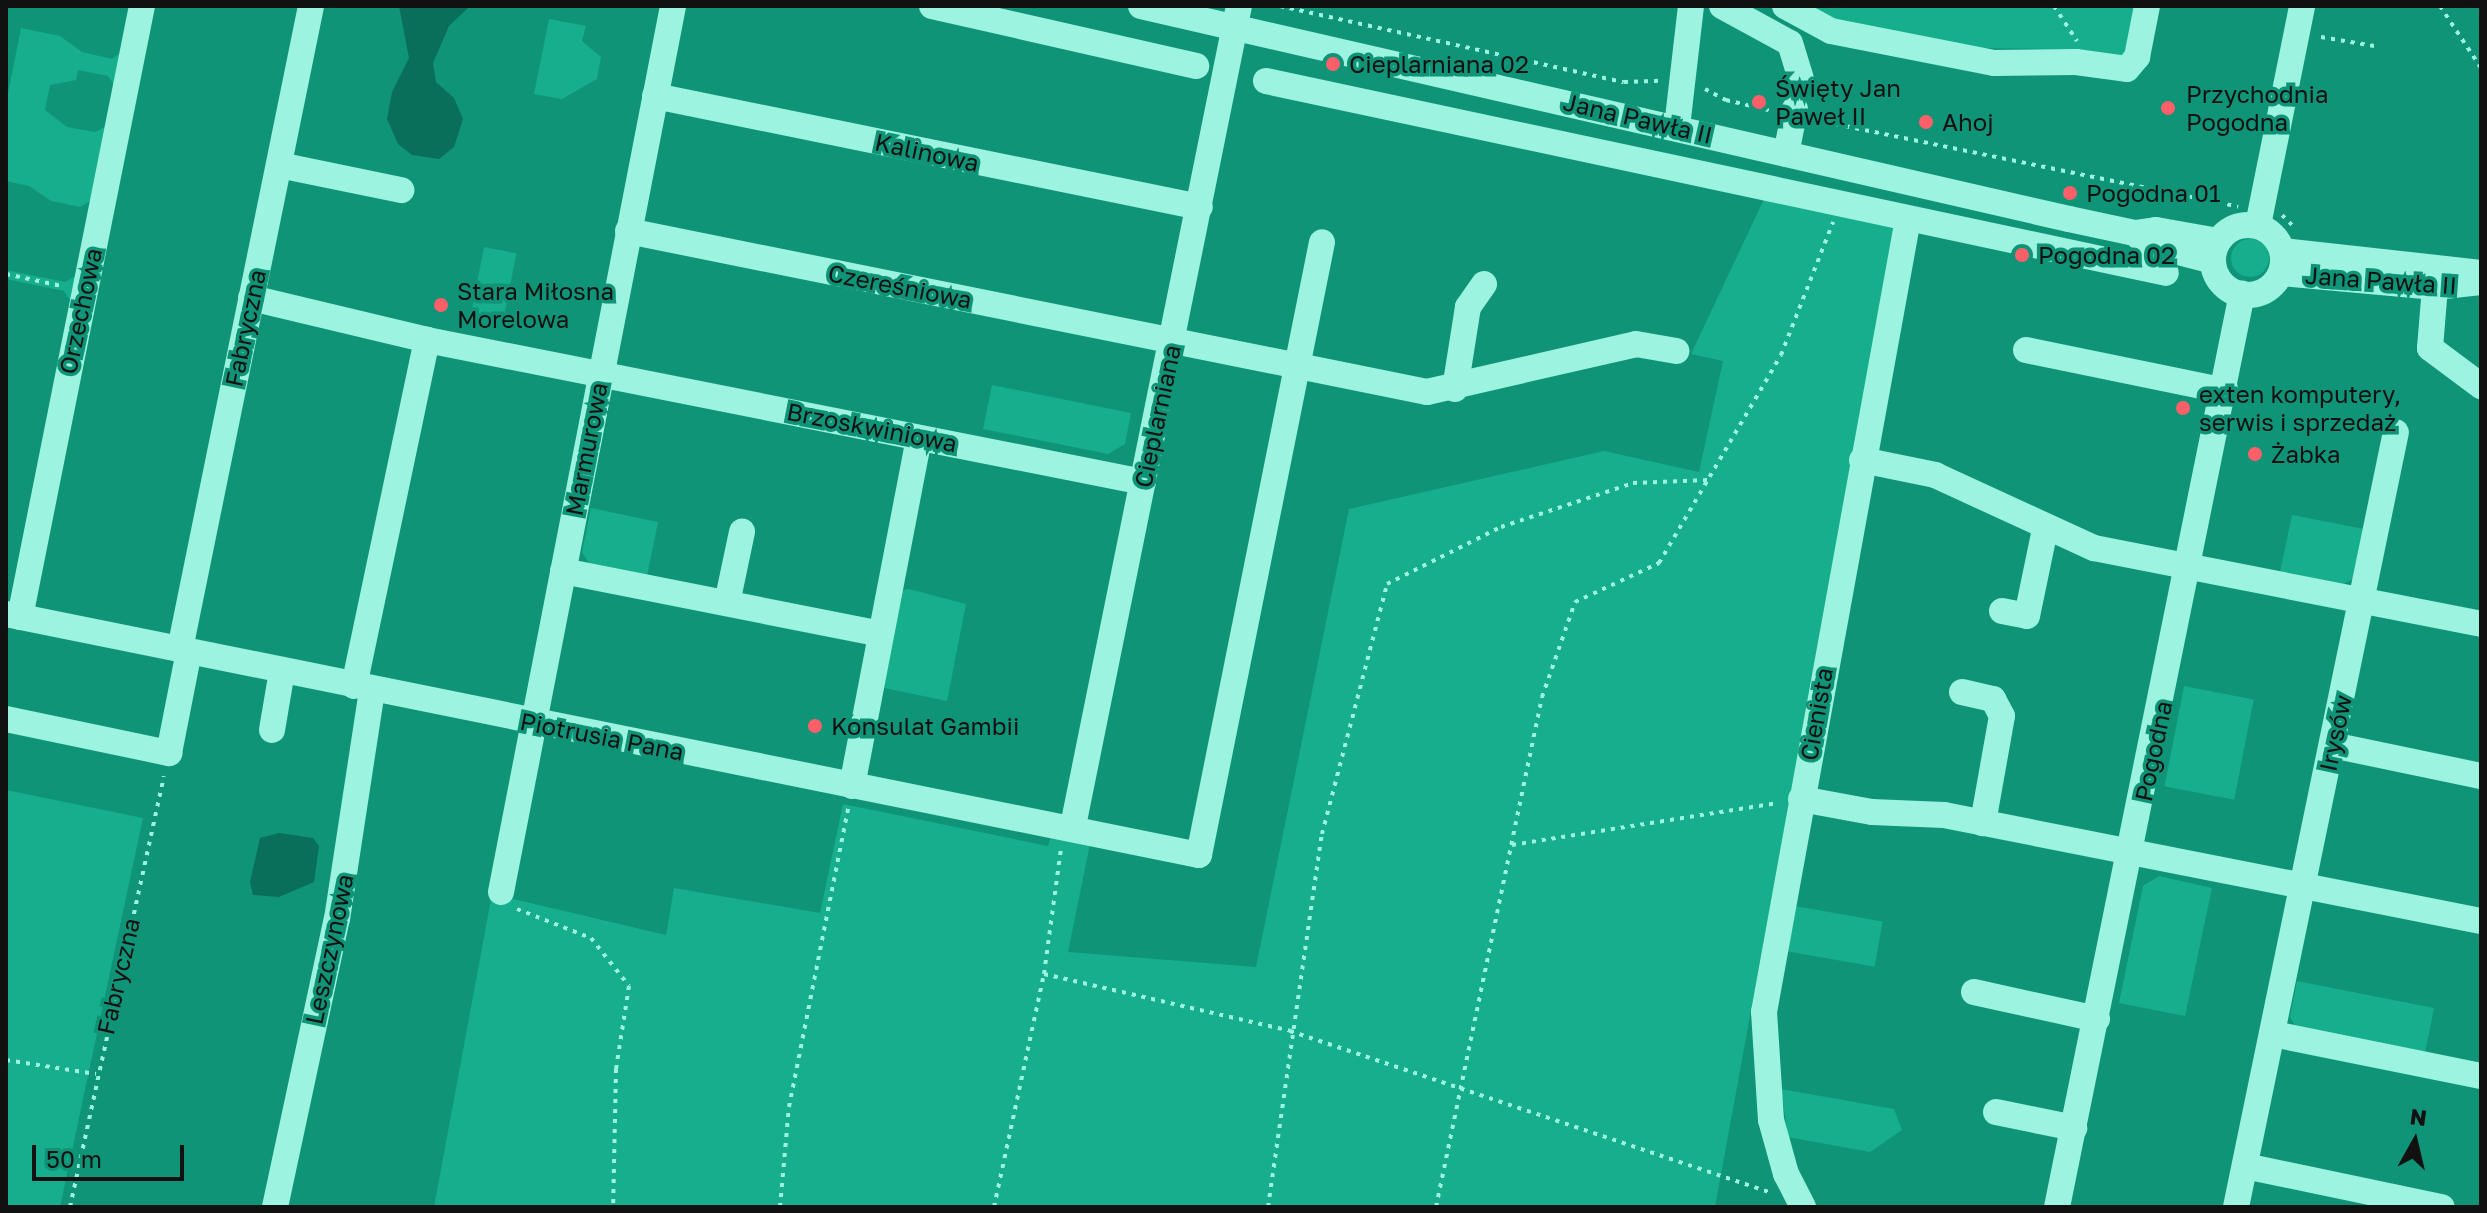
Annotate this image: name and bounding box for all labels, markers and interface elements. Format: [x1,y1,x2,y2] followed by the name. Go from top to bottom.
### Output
[1349,50,1529,78] place label: Cieplarniana 02
[1324,55,1342,73] marker: Cieplarniana 02
[1775,74,1901,130] place label: Święty Jan Paweł II
[2186,80,2329,136] place label: Przychodnia Pogodna
[1561,87,1715,149] street label: Jana Pawła II
[1750,93,1768,111] marker: Święty Jan Paweł II
[2157,97,2179,119] marker: Przychodnia Pogodna
[1942,108,1994,136] place label: Ahoj
[1917,113,1935,131] marker: Ahoj
[872,127,982,177] street label: Kalinowa
[2086,179,2221,207] place label: Pogodna 01
[2061,184,2079,202] marker: Pogodna 01
[2038,241,2175,269] place label: Pogodna 02
[53,245,107,377] street label: Orzechowa
[2013,246,2031,264] marker: Pogodna 02
[826,258,974,314] street label: Czereśniowa
[2304,260,2458,300] street label: Jana Pawła II
[219,267,271,389] street label: Fabryczna
[457,277,614,333] place label: Stara Miłosna Morelowa
[432,296,450,314] marker: Stara Miłosna Morelowa
[1128,342,1186,490] street label: Cieplarniana
[559,380,613,518] street label: Marmurowa
[2199,380,2401,436] place label: exten komputery, serwis i sprzedaż
[785,396,959,458] street label: Brzoskwiniowa
[2174,399,2192,417] marker: exten komputery, serwis i sprzedaż
[2271,440,2341,468] place label: Żabka
[2246,445,2264,463] marker: Żabka
[1794,665,1838,763] street label: Cienista
[2313,692,2357,774] street label: Irysów
[2128,698,2178,804] street label: Pogodna
[518,706,686,766] street label: Piotrusia Pana
[831,712,1019,740] place label: Konsulat Gambii
[806,717,824,735] marker: Konsulat Gambii
[299,871,359,1027] street label: Leszczynowa
[91,915,145,1037] street label: Fabryczna
[2375,1101,2455,1181] north arrow
[2408,1102,2429,1131] text: N
[36,1129,188,1179] scale bar
[46,1144,102,1173] text: 50 m

